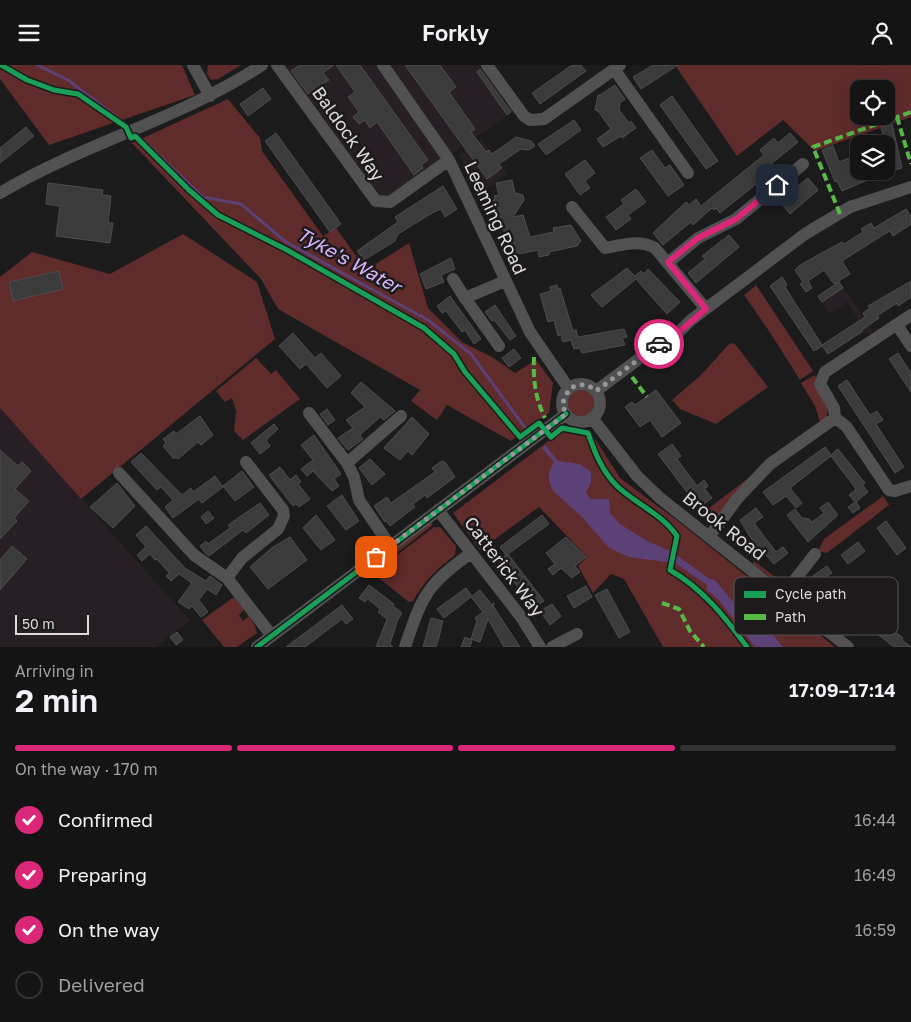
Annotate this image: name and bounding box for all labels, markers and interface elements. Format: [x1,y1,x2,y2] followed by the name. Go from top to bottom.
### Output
[15,19,43,47] icon: menu
[422,19,489,46] text: Forkly
[868,19,896,47] icon: person
[850,80,895,180] map controls
[850,80,895,125] button: locate
[308,82,390,185] street label: Baldock Way
[850,135,895,180] button: layers
[460,157,532,278] street label: Leeming Road
[756,164,798,206] pin
[763,171,791,199] icon: home
[293,222,407,299] water label: Tyke's Water
[634,319,684,369] courier
[645,330,673,358] icon: car
[679,486,771,564] street label: Brook Road
[460,512,550,621] street label: Catterick Way
[355,536,397,578] pin
[362,543,390,571] icon: bag
[734,577,898,635] legend
[775,585,846,602] text: Cycle path
[775,608,806,625] text: Path
[15,612,89,635] scale bar
[22,615,55,632] text: 50 m
[15,661,94,681] text: Arriving in
[789,678,896,701] text: 17:09–17:14
[15,681,98,719] text: 2 min
[15,759,158,779] text: On the way · 170 m
[15,806,43,834] icon: check
[58,808,153,831] text: Confirmed
[854,810,896,830] text: 16:44
[15,861,43,889] icon: check
[58,863,147,886] text: Preparing
[854,865,896,885] text: 16:49
[15,916,43,944] icon: check
[58,918,160,941] text: On the way
[855,920,896,940] text: 16:59
[58,973,145,996] text: Delivered

